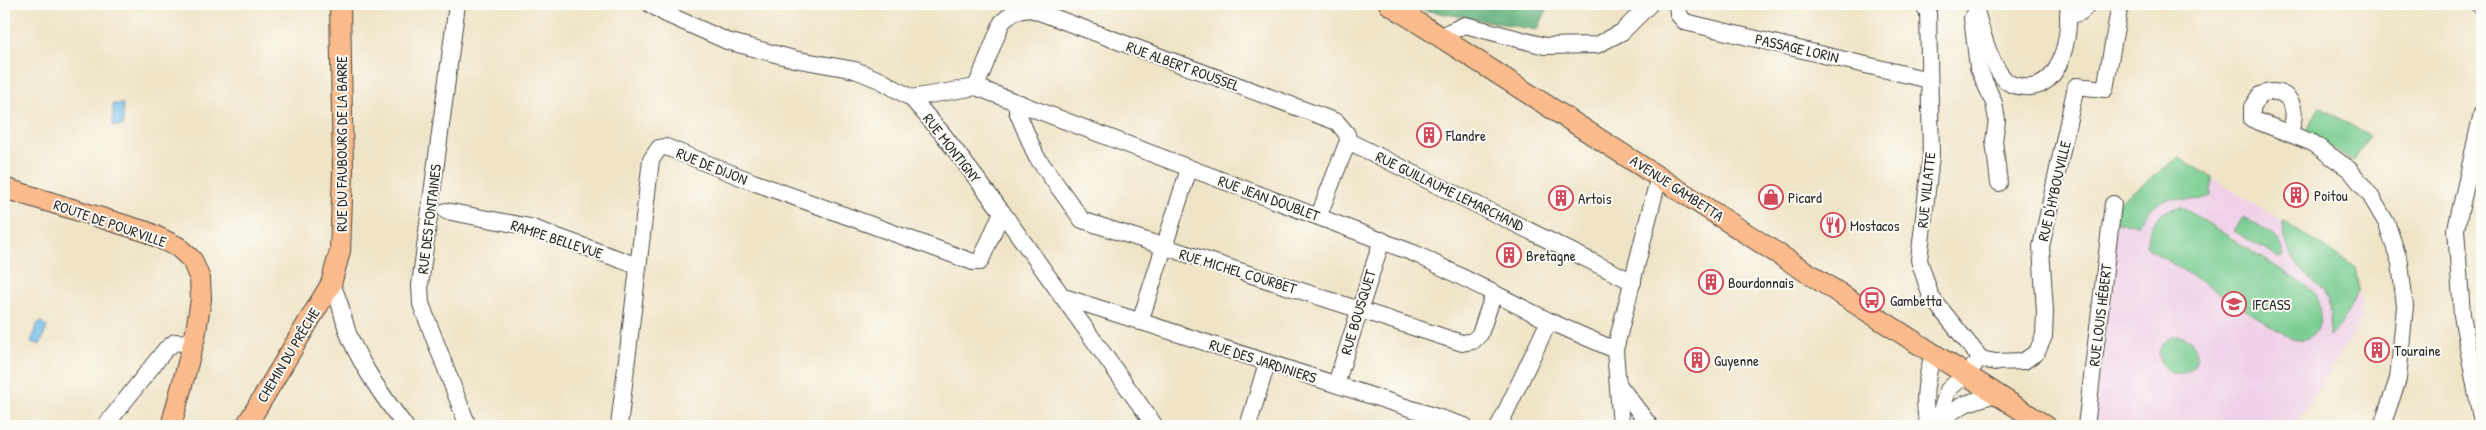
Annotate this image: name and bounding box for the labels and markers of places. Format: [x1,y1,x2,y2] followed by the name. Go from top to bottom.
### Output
[1416,122,1442,148] building icon: Flandre
[1445,125,1486,146] place label: Flandre
[2283,182,2309,208] building icon: Poitou
[1758,184,1784,210] shop icon: Picard
[1548,185,1574,211] building icon: Artois
[2314,185,2348,206] place label: Poitou
[1788,187,1822,208] place label: Picard
[1578,188,1612,209] place label: Artois
[1820,212,1846,238] restaurant icon: Mostacos
[1850,215,1900,236] place label: Mostacos
[1496,242,1522,268] building icon: Bretagne
[1526,245,1576,266] place label: Bretagne
[1698,269,1724,295] building icon: Bourdonnais
[1728,272,1794,293] place label: Bourdonnais
[1859,287,1885,313] bus stop icon: Gambetta
[1890,290,1942,311] place label: Gambetta
[2221,291,2247,317] school or university icon: IFCASS
[2252,294,2291,315] place label: IFCASS
[2364,337,2390,363] building icon: Touraine
[2394,340,2441,361] place label: Touraine
[1684,347,1710,373] building icon: Guyenne
[1714,350,1759,371] place label: Guyenne

